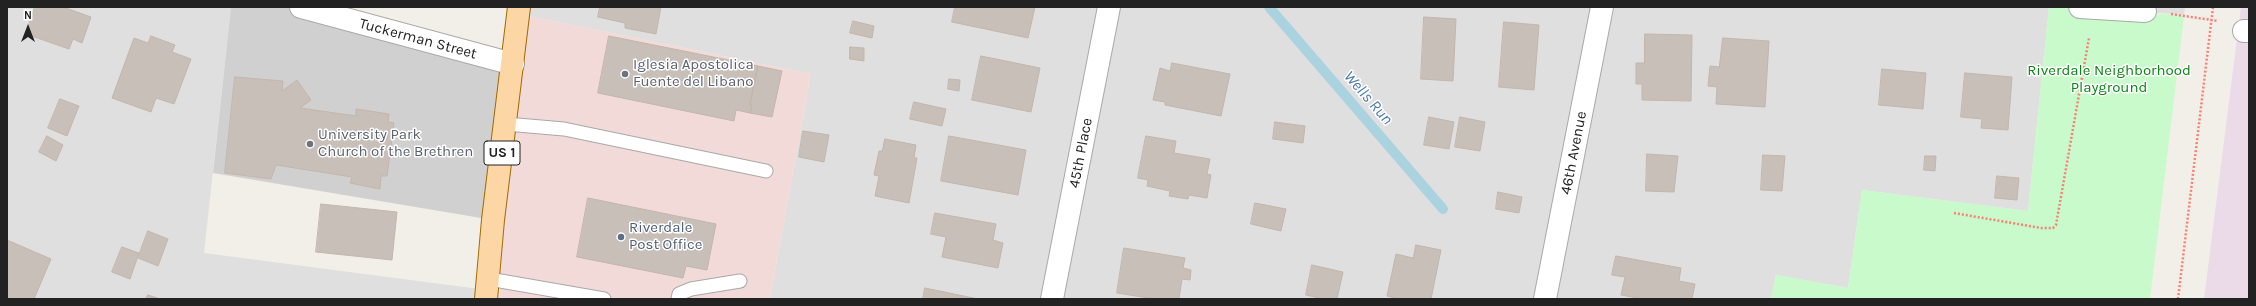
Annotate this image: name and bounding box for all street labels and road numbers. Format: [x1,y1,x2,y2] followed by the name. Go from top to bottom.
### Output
[357,15,479,63] street label: Tuckerman Street
[1557,110,1591,196] street label: 46th Avenue
[1065,116,1097,190] street label: 45th Place
[484,141,520,165] road number: US 1

